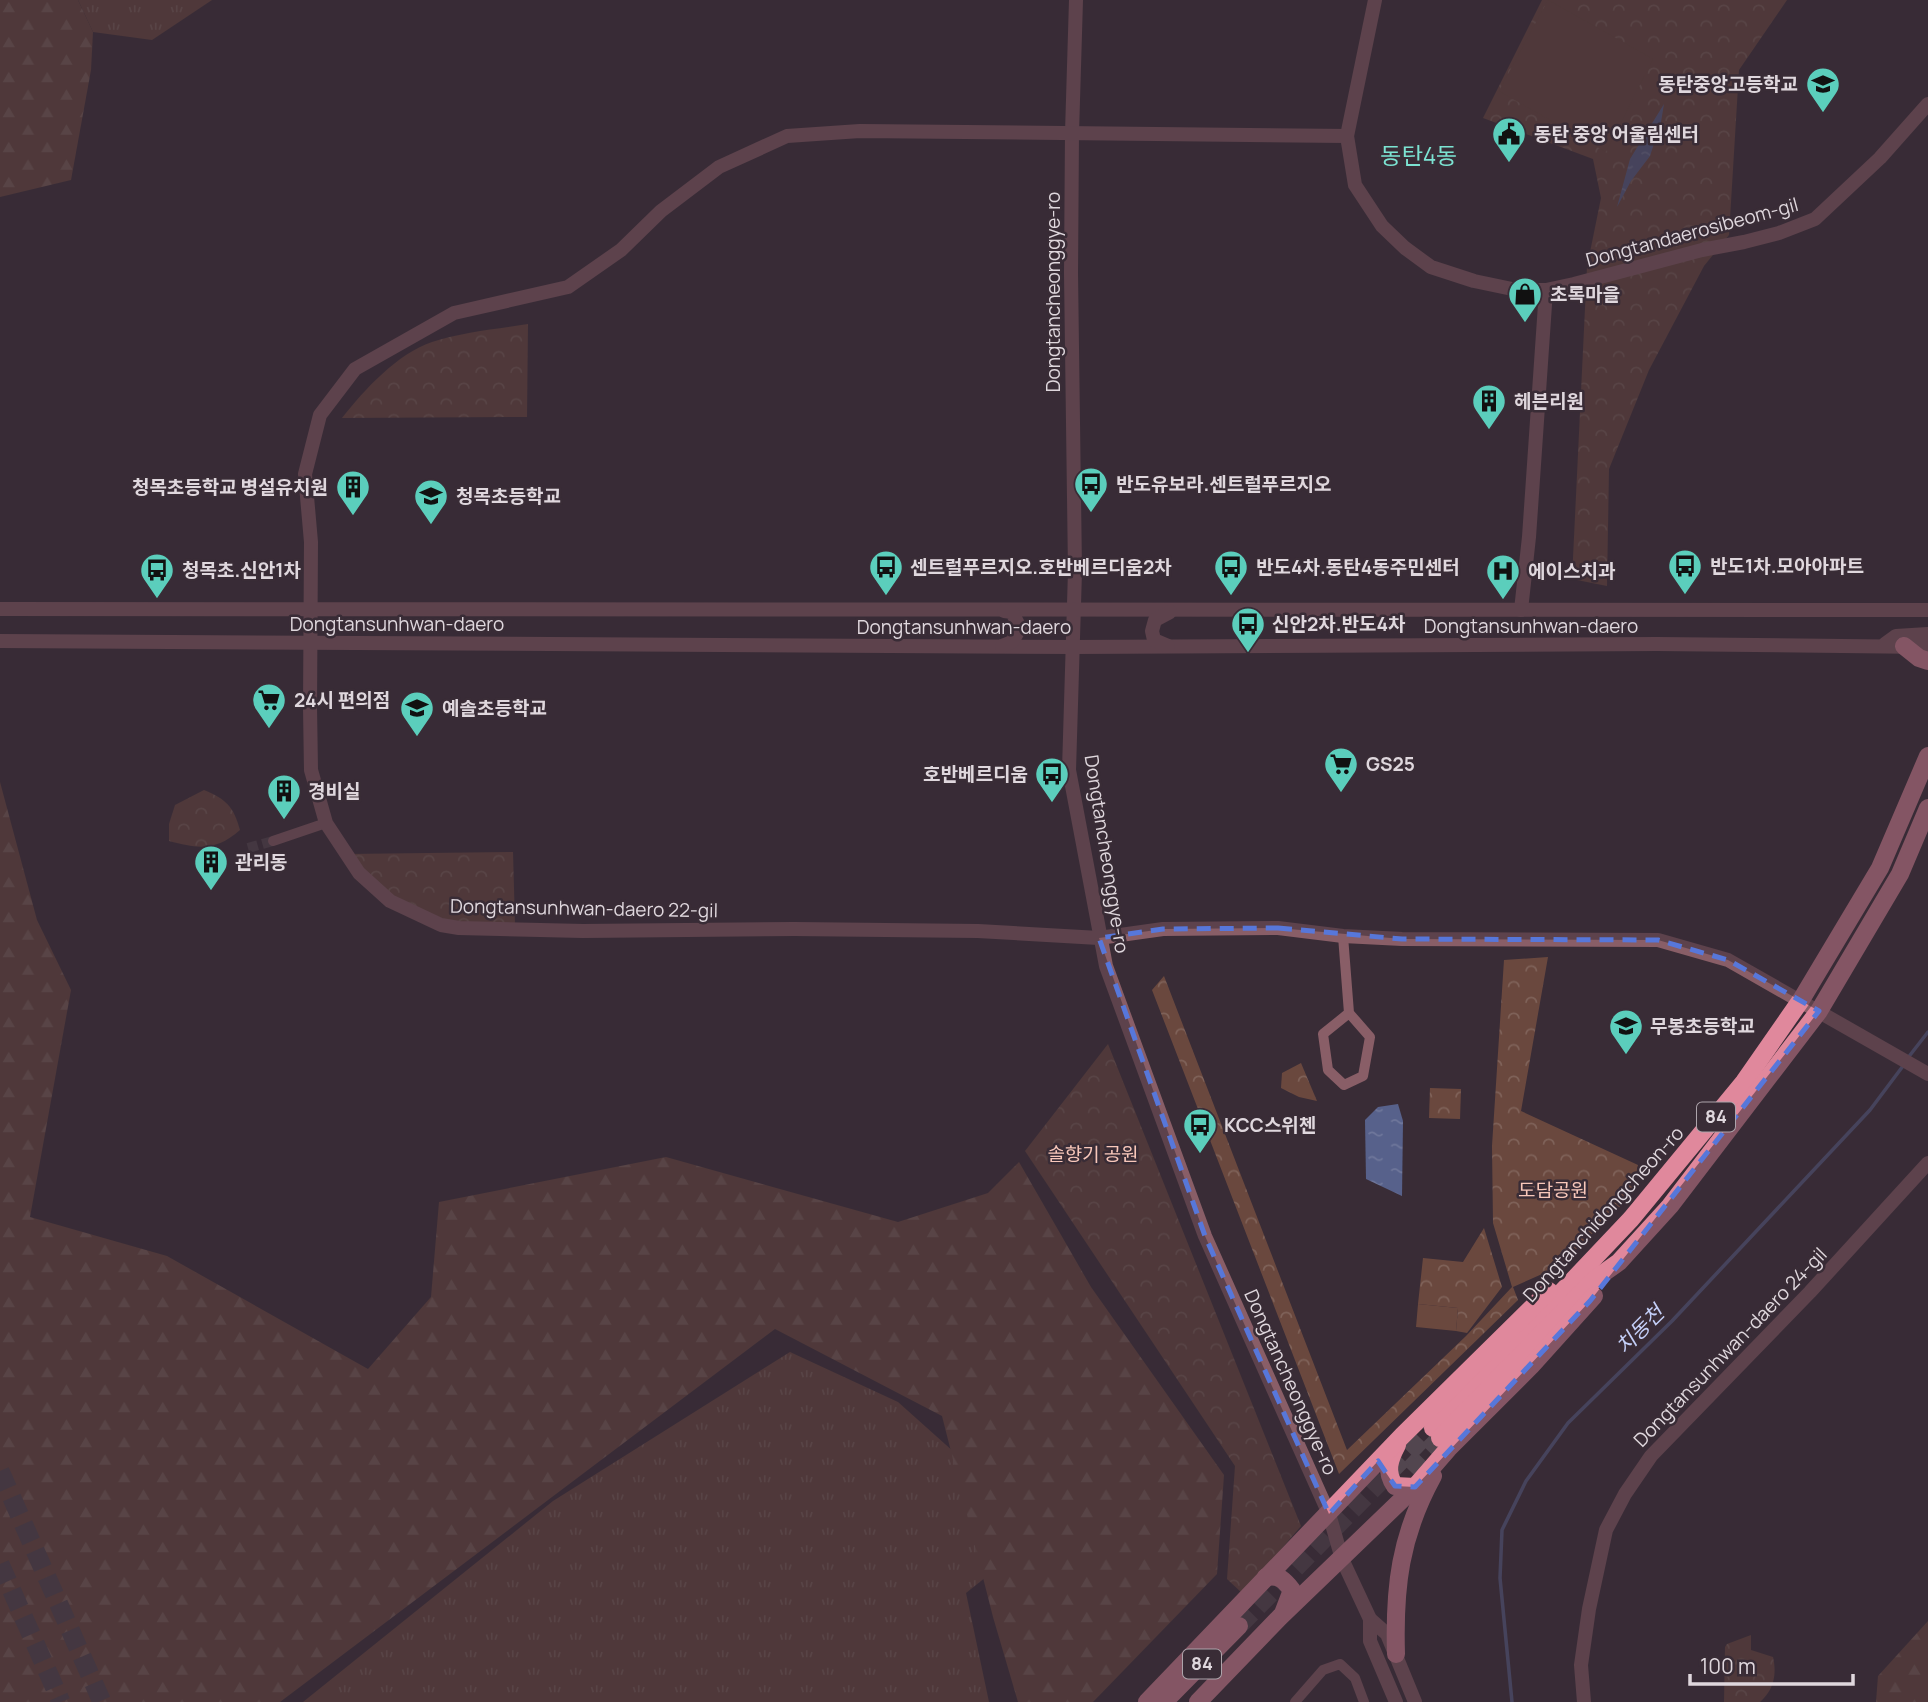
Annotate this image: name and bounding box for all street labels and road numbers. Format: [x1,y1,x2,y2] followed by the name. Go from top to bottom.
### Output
[1583,191,1801,273] street label: Dongtandaerosibeom-gil
[1040,192,1066,392] street label: Dongtancheonggye-ro
[290,611,504,637] street label: Dongtansunhwan-daero
[1424,613,1638,639] street label: Dongtansunhwan-daero
[857,614,1071,640] street label: Dongtansunhwan-daero
[1078,753,1136,955] street label: Dongtancheonggye-ro
[450,893,718,923] street label: Dongtansunhwan-daero 22-gil
[1697,1102,1735,1132] road number: 84
[1517,1120,1689,1308] street label: Dongtanchidongcheon-ro
[1628,1242,1832,1452] street label: Dongtansunhwan-daero 24-gil
[1238,1285,1344,1479] street label: Dongtancheonggye-ro
[1183,1650,1221,1679] road number: 84

